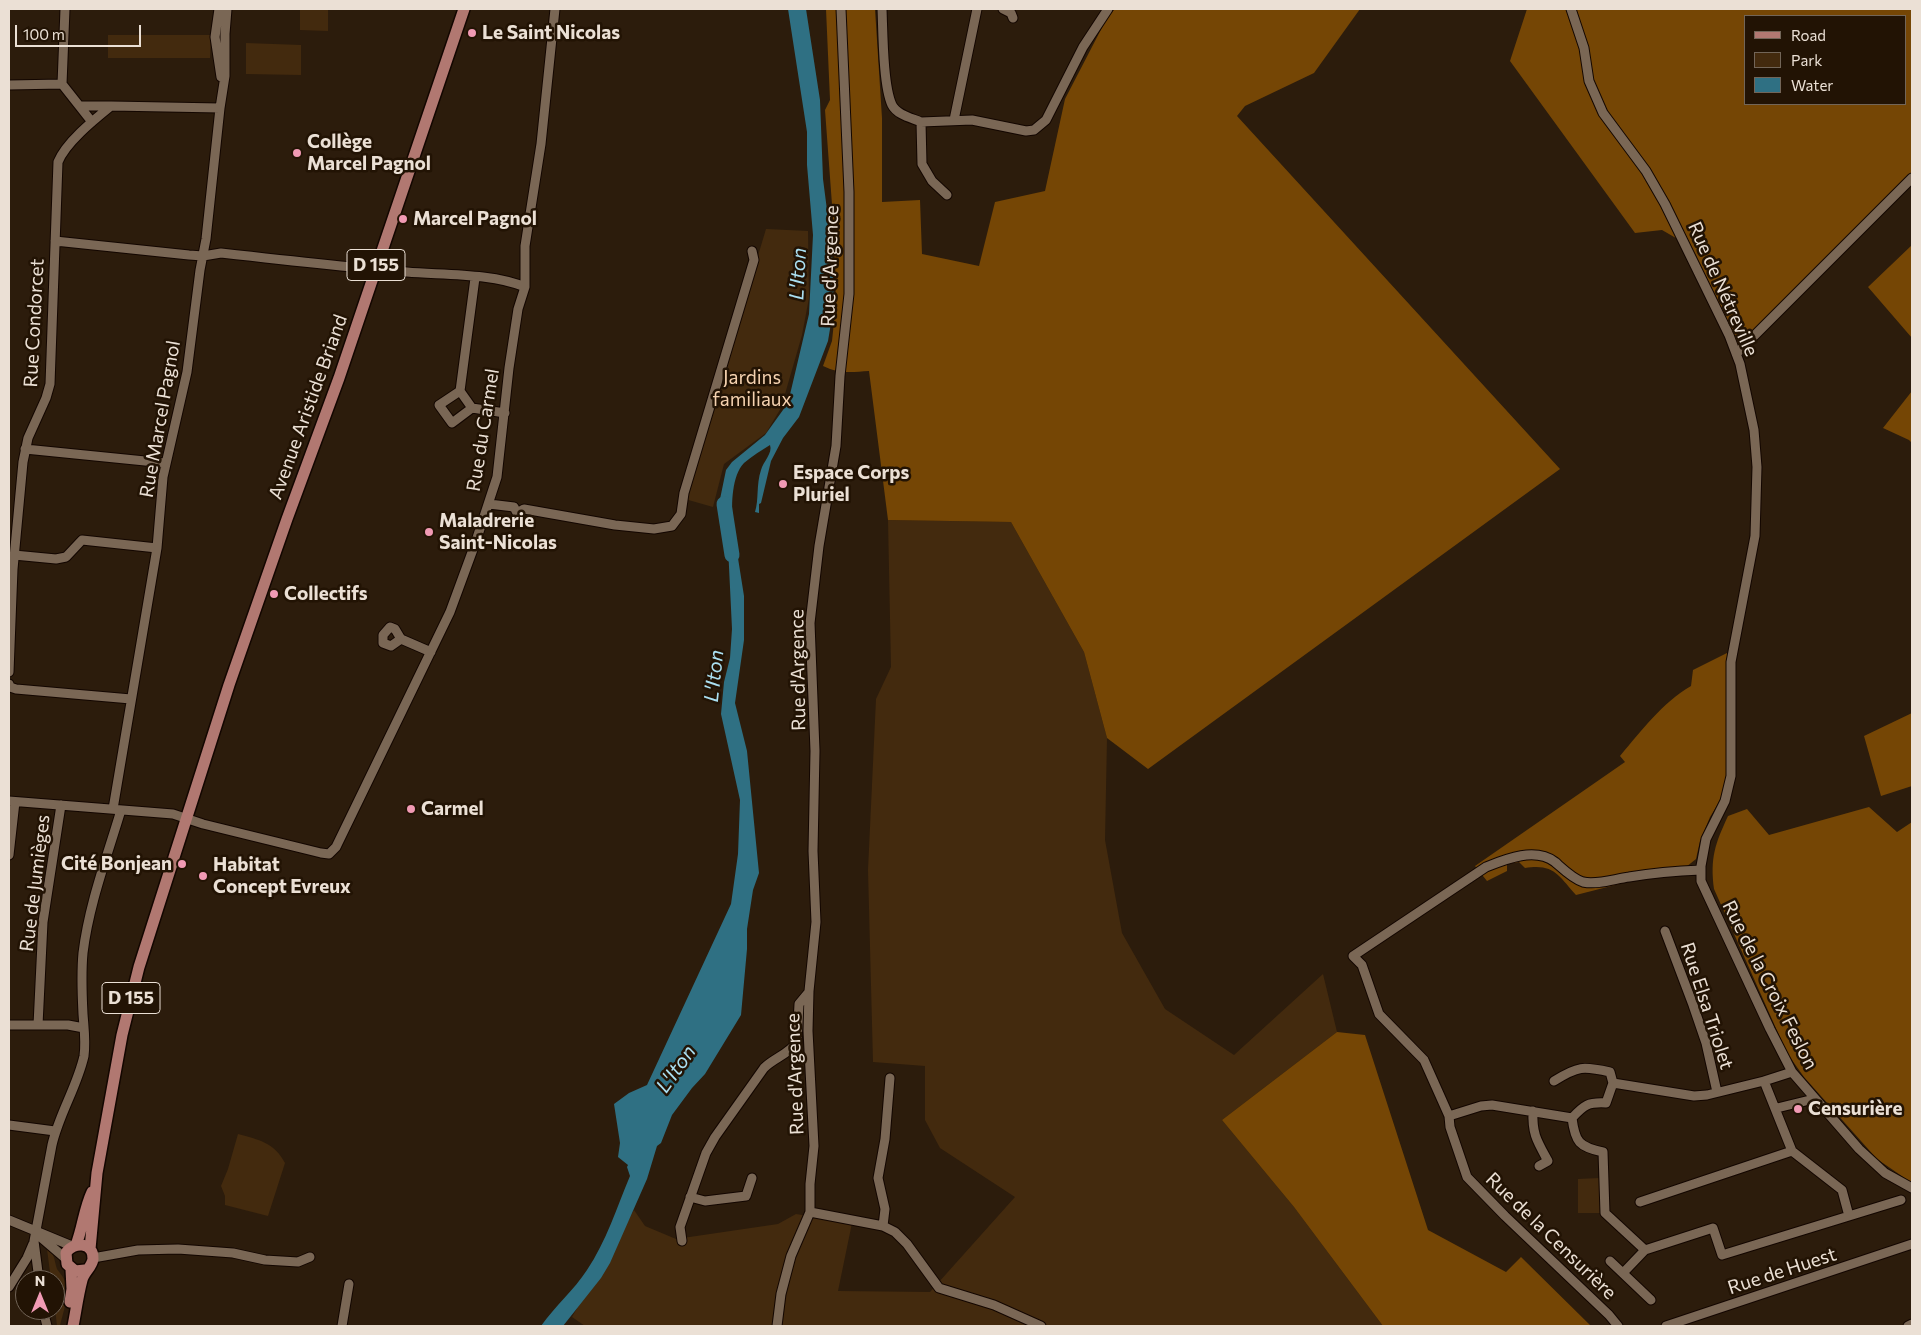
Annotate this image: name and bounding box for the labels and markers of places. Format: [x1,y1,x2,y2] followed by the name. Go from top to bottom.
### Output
[482,22,620,44] place label: Le Saint Nicolas
[466,27,478,39] marker: Le Saint Nicolas
[307,131,431,175] place label: Collège Marcel Pagnol
[291,147,303,159] marker: Collège Marcel Pagnol
[413,208,537,230] place label: Marcel Pagnol
[397,213,409,225] marker: Marcel Pagnol
[793,462,909,506] place label: Espace Corps Pluriel
[777,478,789,490] marker: Espace Corps Pluriel
[439,510,557,554] place label: Maladrerie Saint-Nicolas
[423,526,435,538] marker: Maladrerie Saint-Nicolas
[284,583,368,605] place label: Collectifs
[268,588,280,600] marker: Collectifs
[421,798,484,820] place label: Carmel
[405,803,417,815] marker: Carmel
[61,853,172,875] place label: Cité Bonjean
[213,854,351,898] place label: Habitat Concept Evreux
[176,858,188,870] marker: Cité Bonjean
[197,870,209,882] marker: Habitat Concept Evreux
[1808,1098,1902,1120] place label: Censurière
[1792,1103,1804,1115] marker: Censurière

